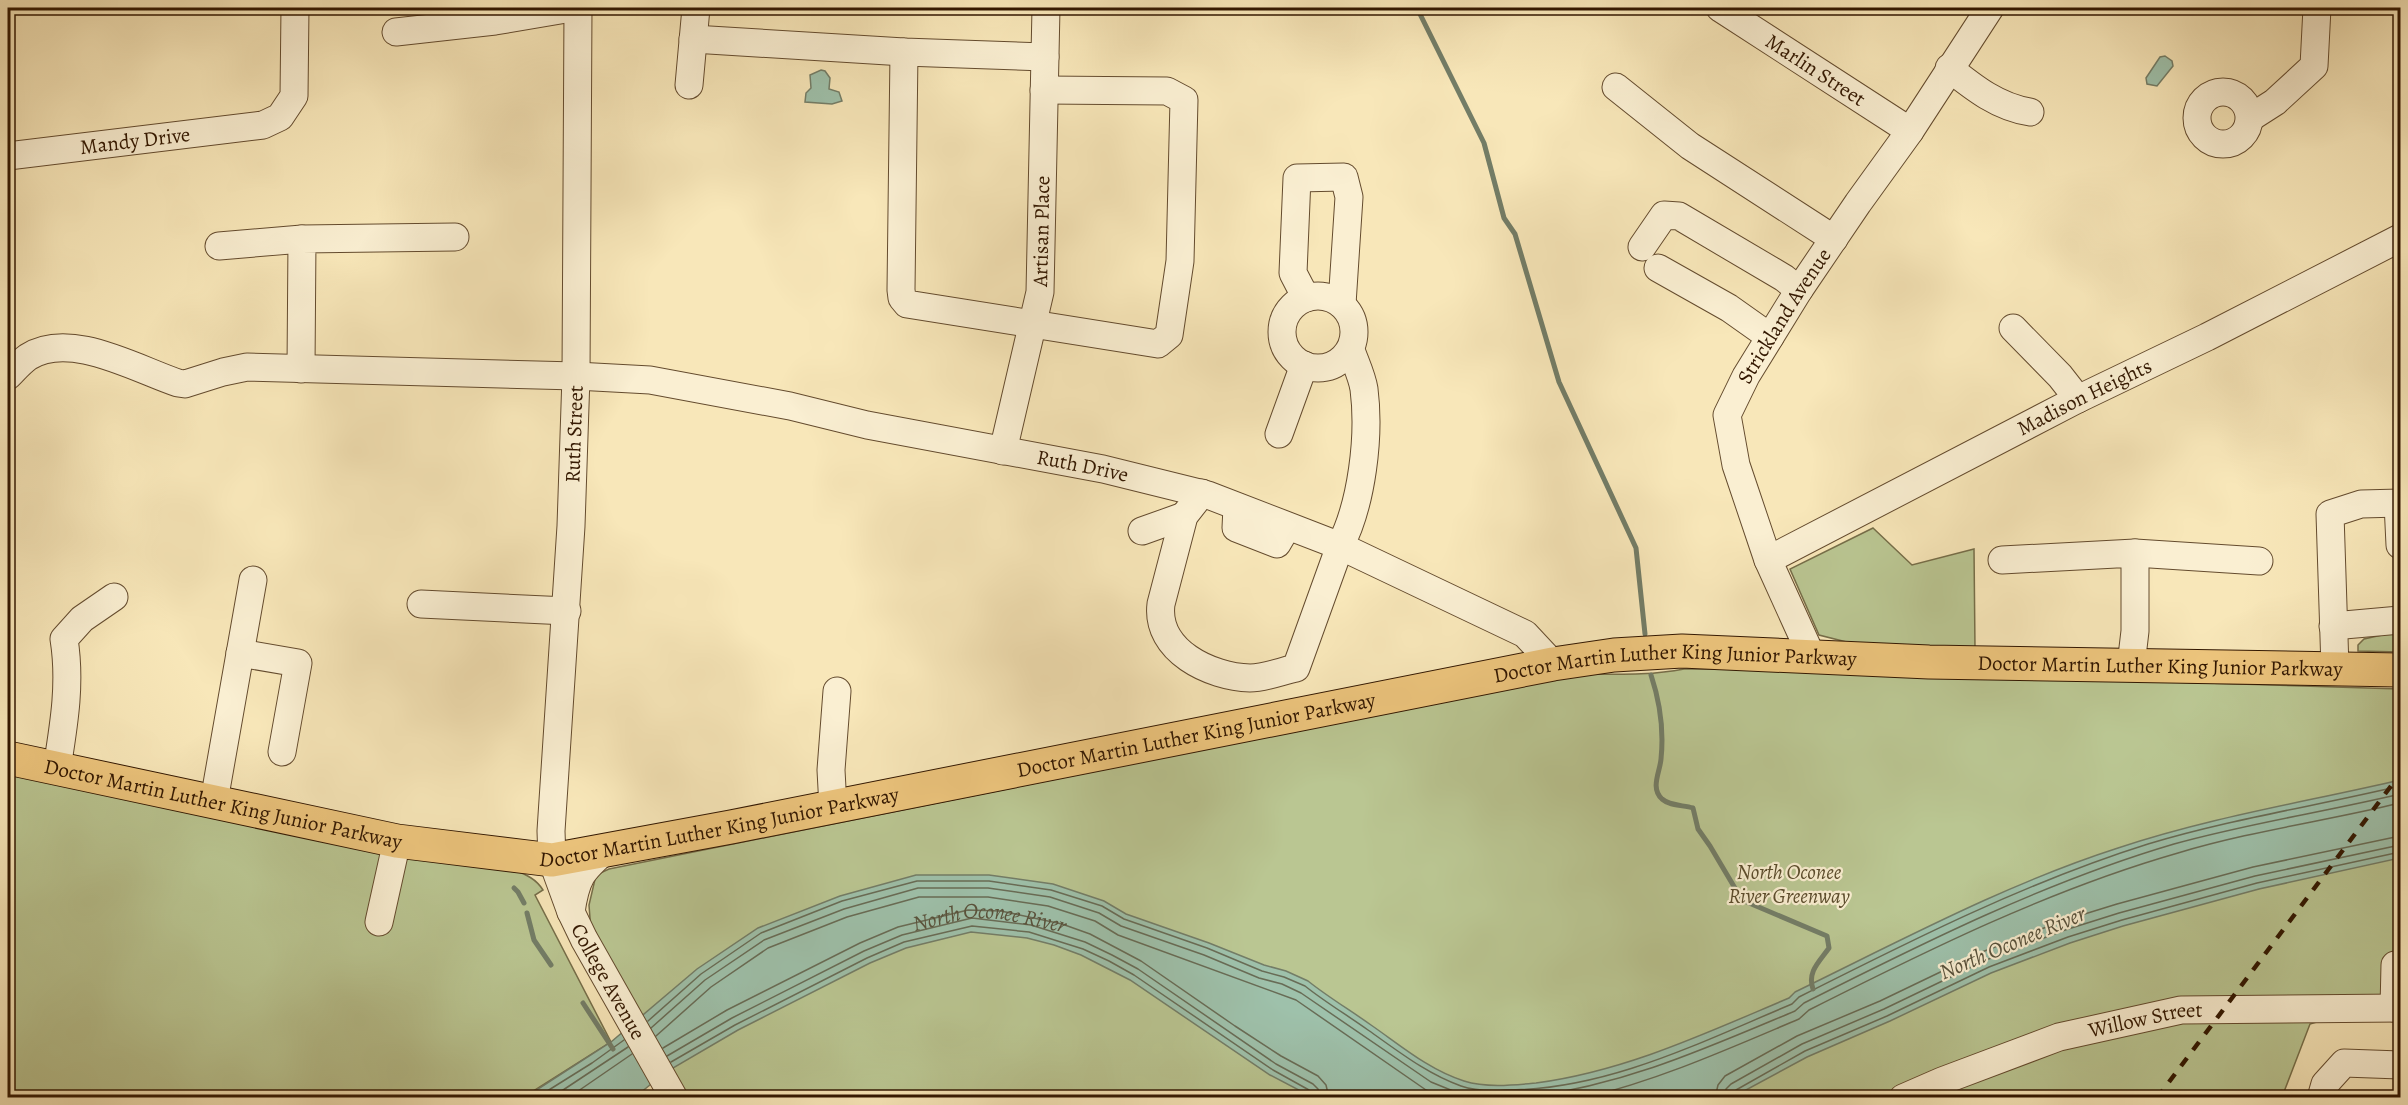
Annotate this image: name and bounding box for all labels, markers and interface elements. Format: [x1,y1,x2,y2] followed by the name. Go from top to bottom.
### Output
[1760,27,1871,113] street label: Marlin Street
[78,120,192,161] street label: Mandy Drive
[1026,175,1056,288] street label: Artisan Place
[1730,242,1838,388] street label: Strickland Avenue
[2012,352,2156,442] street label: Madison Heights
[558,385,590,483] street label: Ruth Street
[1034,443,1131,489] street label: Ruth Drive
[1491,637,1858,690] street label: Doctor Martin Luther King Junior Parkway
[1977,649,2344,683] street label: Doctor Martin Luther King Junior Parkway
[1014,685,1379,784] street label: Doctor Martin Luther King Junior Parkway
[42,752,404,856] street label: Doctor Martin Luther King Junior Parkway
[538,780,902,874] street label: Doctor Martin Luther King Junior Parkway
[1728,858,1850,910] park label: North Oconee River Greenway
[910,896,1072,941] water label: North Oconee River
[1935,898,2091,987] water label: North Oconee River
[565,919,652,1045] street label: College Avenue
[2085,996,2203,1044] street label: Willow Street

